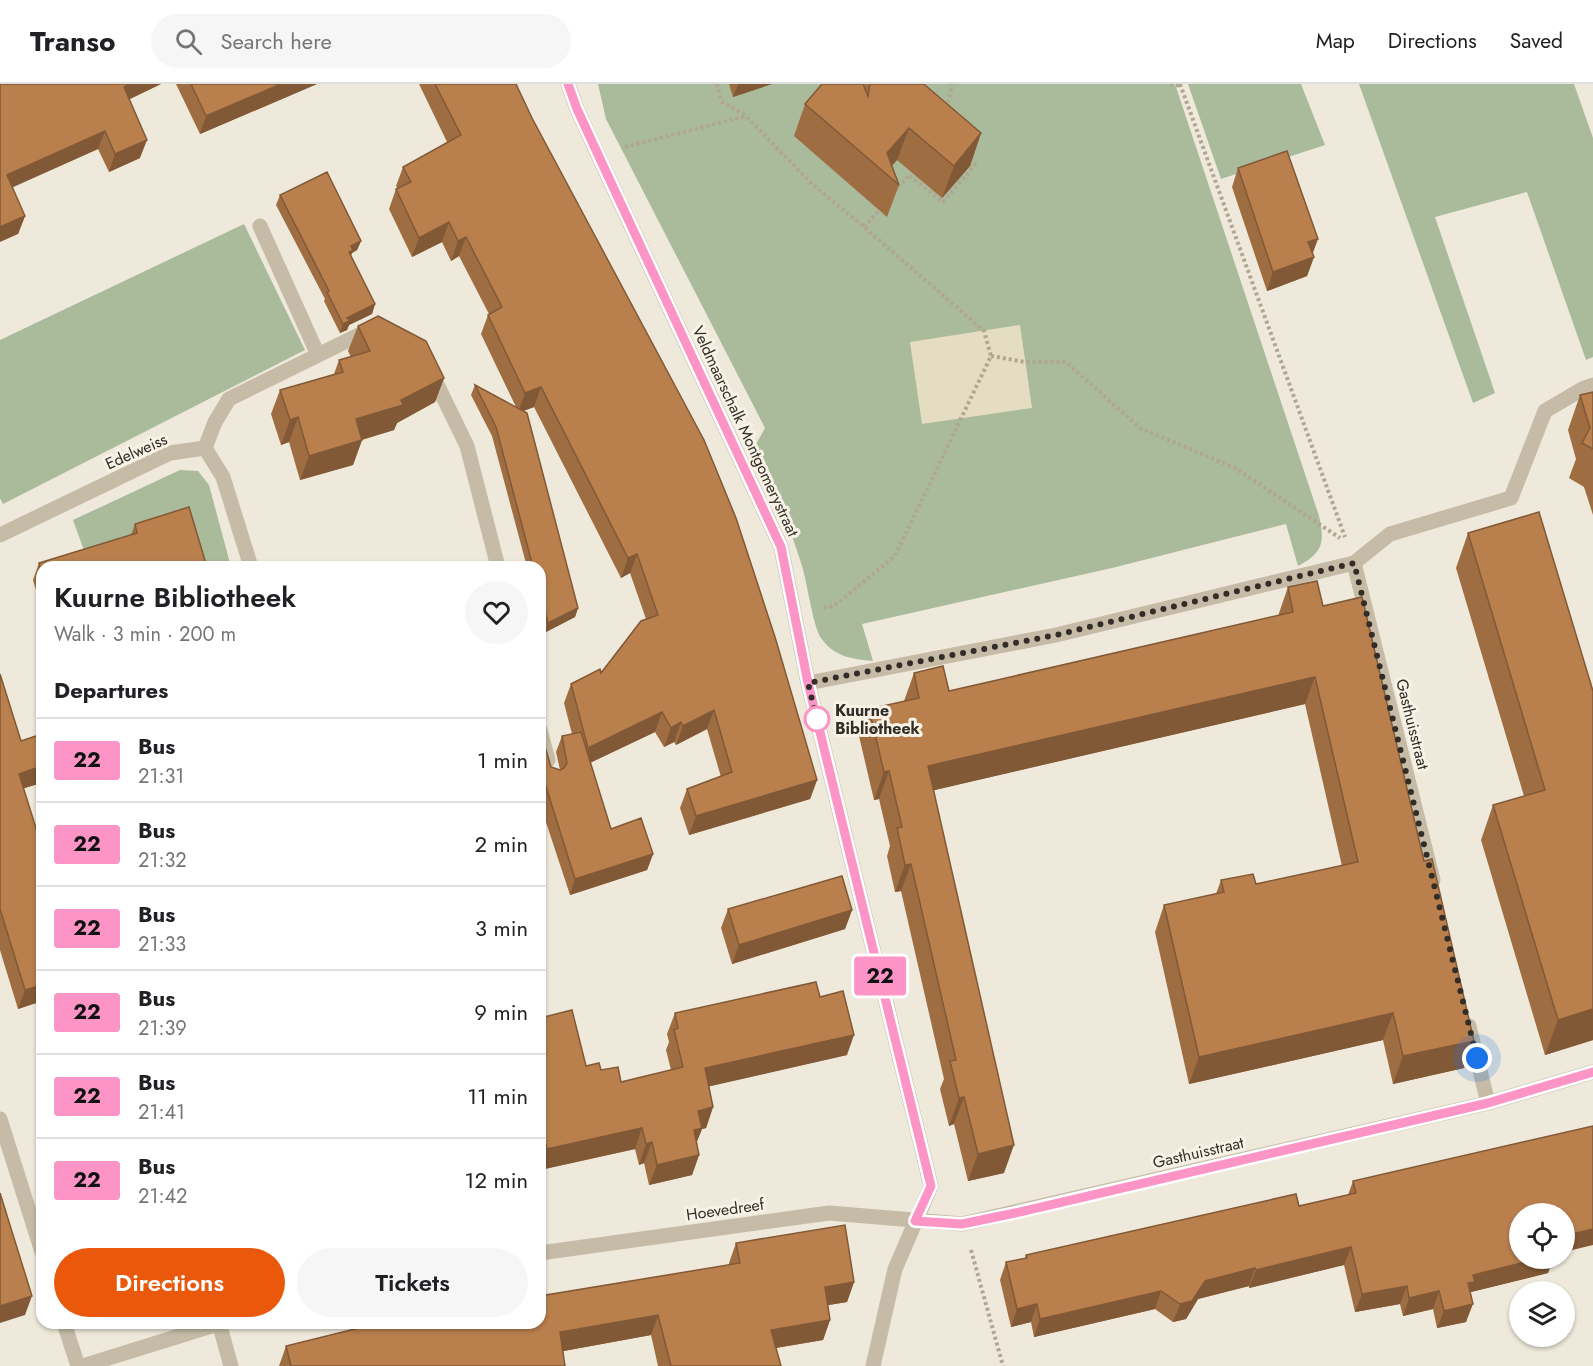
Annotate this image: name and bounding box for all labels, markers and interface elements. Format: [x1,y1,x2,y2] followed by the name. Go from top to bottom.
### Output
[151,14,571,68] search box
[30,21,115,62] text: Transo
[172,25,205,58] icon: search
[220,25,332,57] text: Search here
[1316,26,1355,56] text: Map
[1388,26,1477,56] text: Directions
[1510,26,1563,56] text: Saved
[687,322,805,540] street label: Veldmaarschalk Montgomerystraat
[101,428,171,475] street label: Edelweiss
[54,577,296,618] text: Kuurne Bibliotheek
[465,581,528,644] button: heart
[54,620,236,649] text: Walk · 3 min · 200 m
[54,674,168,706] text: Departures
[1390,676,1435,772] street label: Gasthuisstraat
[835,699,921,740] place label: Kuurne Bibliotheek
[804,706,830,732] marker: Kuurne Bibliotheek
[138,730,175,762] text: Bus
[477,744,528,776] text: 1 min
[73,745,101,775] text: 22
[138,762,184,791] text: 21:31
[138,814,175,846] text: Bus
[474,828,528,860] text: 2 min
[73,829,101,859] text: 22
[138,846,187,875] text: 21:32
[138,898,175,930] text: Bus
[475,912,528,944] text: 3 min
[73,913,101,943] text: 22
[138,930,186,959] text: 21:33
[853,956,907,996] line badge: 22
[866,961,894,991] text: 22
[138,982,175,1014] text: Bus
[474,996,528,1028] text: 9 min
[73,997,101,1027] text: 22
[138,1014,187,1043] text: 21:39
[1462,1043,1492,1073] your location
[138,1066,175,1098] text: Bus
[467,1080,528,1112] text: 11 min
[73,1081,101,1111] text: 22
[138,1098,185,1127] text: 21:41
[1150,1131,1246,1174] street label: Gasthuisstraat
[138,1150,175,1182] text: Bus
[465,1164,528,1196] text: 12 min
[73,1165,101,1195] text: 22
[138,1182,187,1211] text: 21:42
[685,1193,766,1226] street label: Hoevedreef
[1509,1203,1575,1347] map controls
[1509,1203,1575,1269] button: locate
[54,1248,285,1317] button: Directions
[297,1248,528,1317] button: Tickets
[1509,1281,1575,1347] button: layers

